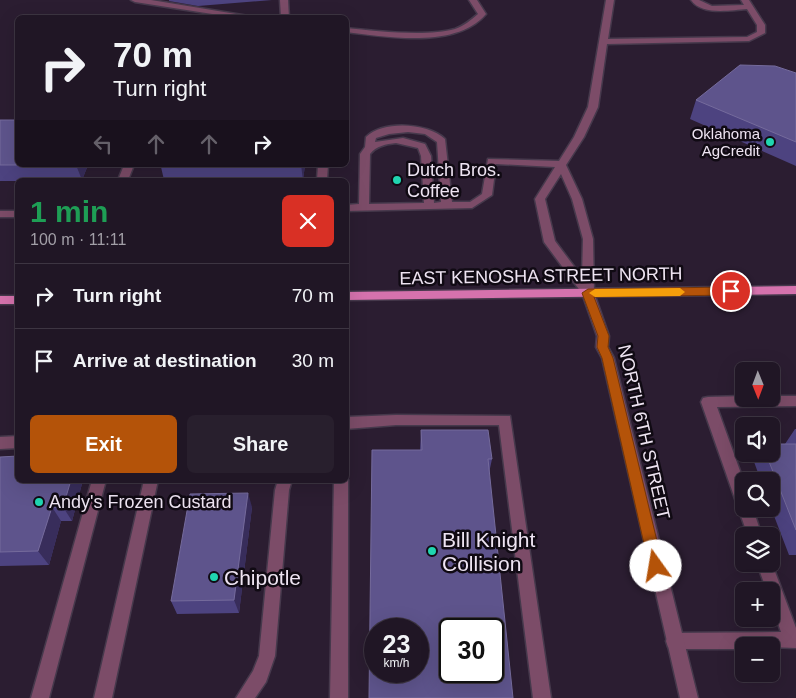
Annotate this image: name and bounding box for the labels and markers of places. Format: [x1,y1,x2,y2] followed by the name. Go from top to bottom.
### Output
[692,125,761,159] place label: Oklahoma AgCredit
[764,136,776,148] marker: Oklahoma AgCredit
[407,160,501,201] place label: Dutch Bros. Coffee
[391,174,403,186] marker: Dutch Bros. Coffee
[710,270,752,312] pin
[49,492,232,512] place label: Andy's Frozen Custard
[33,496,45,508] marker: Andy's Frozen Custard
[442,528,536,575] place label: Bill Knight Collision
[426,545,438,557] marker: Bill Knight Collision
[224,566,301,589] place label: Chipotle
[208,571,220,583] marker: Chipotle

